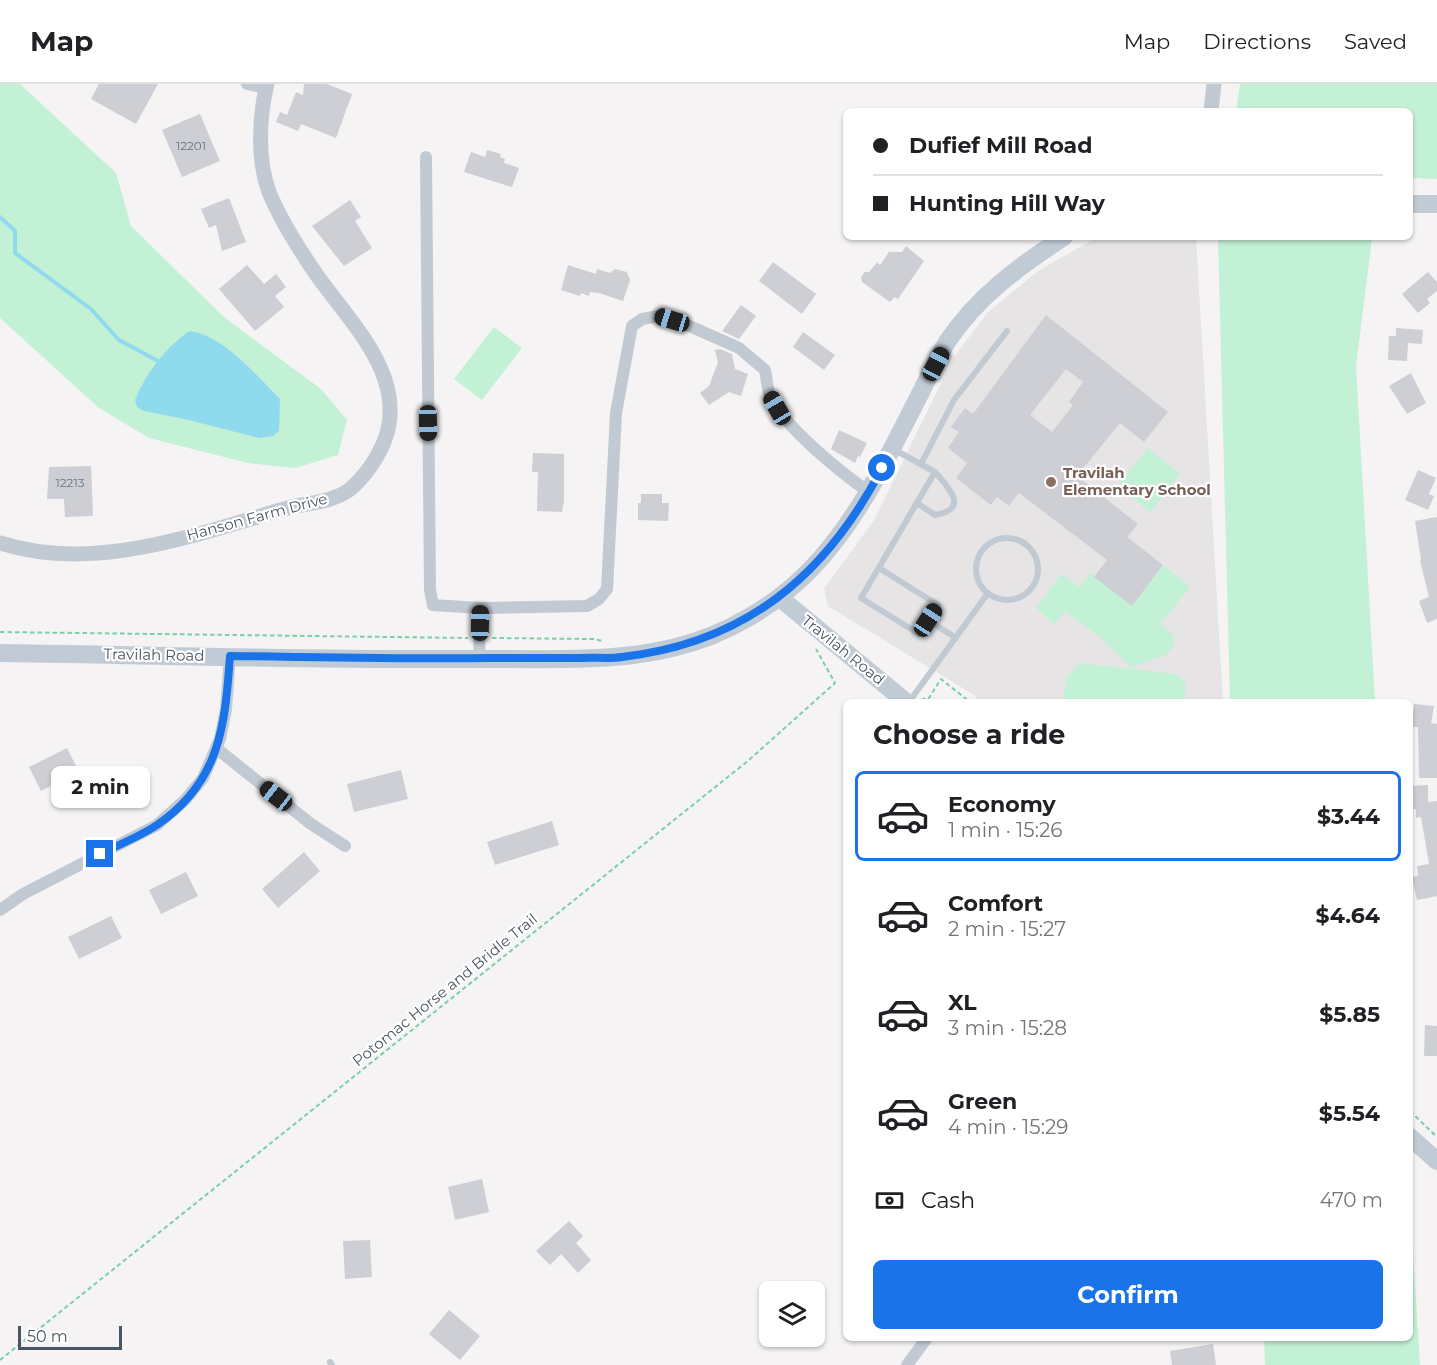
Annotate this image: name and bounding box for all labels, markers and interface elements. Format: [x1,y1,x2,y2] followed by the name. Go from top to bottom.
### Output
[30,24,93,58] text: Map
[1124,29,1170,54] text: Map
[1203,29,1311,54] text: Directions
[1344,29,1407,54] text: Saved
[909,132,1092,159] text: Dufief Mill Road
[176,138,206,153] house number: 12201
[909,190,1105,217] text: Hunting Hill Way
[652,306,692,334] car
[920,344,952,384] car
[760,388,794,428] car
[419,405,437,441] car
[868,454,895,481] route start
[1063,463,1211,499] place label: Travilah Elementary School
[55,475,85,490] house number: 12213
[1044,475,1058,489] marker: Travilah Elementary School
[184,489,329,544] street label: Hanson Farm Drive
[911,600,945,640] car
[471,605,489,641] car
[798,610,888,689] street label: Travilah Road
[103,644,205,665] street label: Travilah Road
[873,718,1065,751] text: Choose a ride
[51,767,150,809] callout: 2 min
[71,775,130,799] text: 2 min
[256,778,296,814] car
[876,789,930,843] icon: car
[948,791,1056,818] text: Economy
[1317,803,1380,830] text: $3.44
[948,818,1062,842] text: 1 min · 15:26
[86,840,113,867] route end
[876,888,930,942] icon: car
[948,890,1043,917] text: Comfort
[1315,902,1380,929] text: $4.64
[348,909,541,1070] street label: Potomac Horse and Bridle Trail
[948,917,1066,941] text: 2 min · 15:27
[876,987,930,1041] icon: car
[948,989,977,1016] text: XL
[1319,1001,1380,1028] text: $5.85
[948,1016,1067,1040] text: 3 min · 15:28
[876,1086,930,1140] icon: car
[948,1088,1017,1115] text: Green
[1319,1100,1380,1127] text: $5.54
[948,1115,1068,1139] text: 4 min · 15:29
[873,1184,906,1217] icon: cash
[921,1187,975,1214] text: Cash
[1320,1188,1383,1212] text: 470 m
[873,1260,1383,1329] button: Confirm
[759,1281,825,1347] map controls
[759,1281,825,1347] button: layers
[18,1323,122,1350] scale bar
[27,1327,68,1346] text: 50 m

